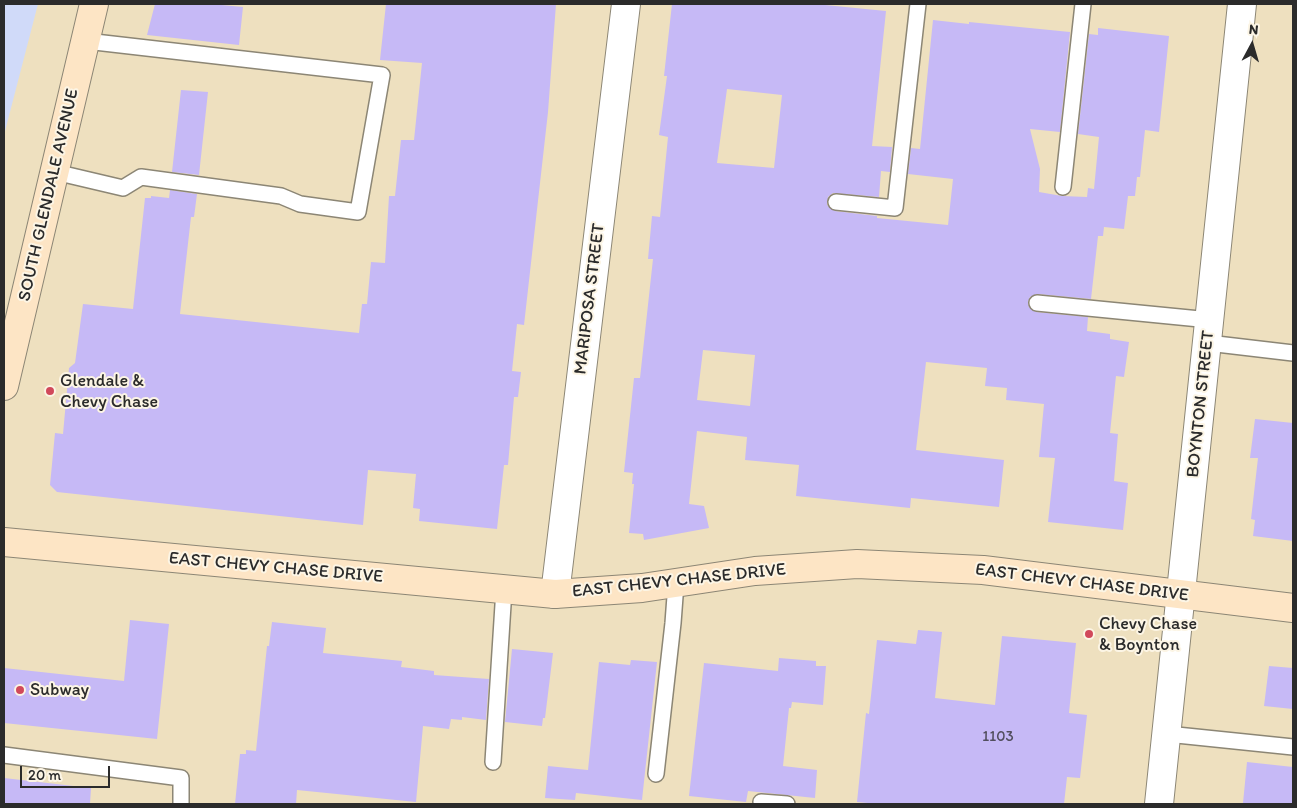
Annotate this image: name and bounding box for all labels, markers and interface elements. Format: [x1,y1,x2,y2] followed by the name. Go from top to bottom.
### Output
[1227,20,1277,70] north arrow
[1248,21,1259,39] text: N
[14,87,84,303] street label: SOUTH GLENDALE AVENUE
[570,222,610,376] street label: MARIPOSA STREET
[1183,329,1219,479] street label: BOYNTON STREET
[60,370,158,412] place label: Glendale & Chevy Chase
[44,385,56,397] marker: Glendale & Chevy Chase
[168,548,384,588] street label: EAST CHEVY CHASE DRIVE
[571,559,787,603] street label: EAST CHEVY CHASE DRIVE
[974,559,1190,607] street label: EAST CHEVY CHASE DRIVE
[1099,613,1197,656] place label: Chevy Chase & Boynton
[1083,628,1095,640] marker: Chevy Chase & Boynton
[30,679,89,701] place label: Subway
[14,684,26,696] marker: Subway
[982,728,1014,746] house number: 1103
[22,756,112,788] scale bar
[28,766,61,784] text: 20 m

